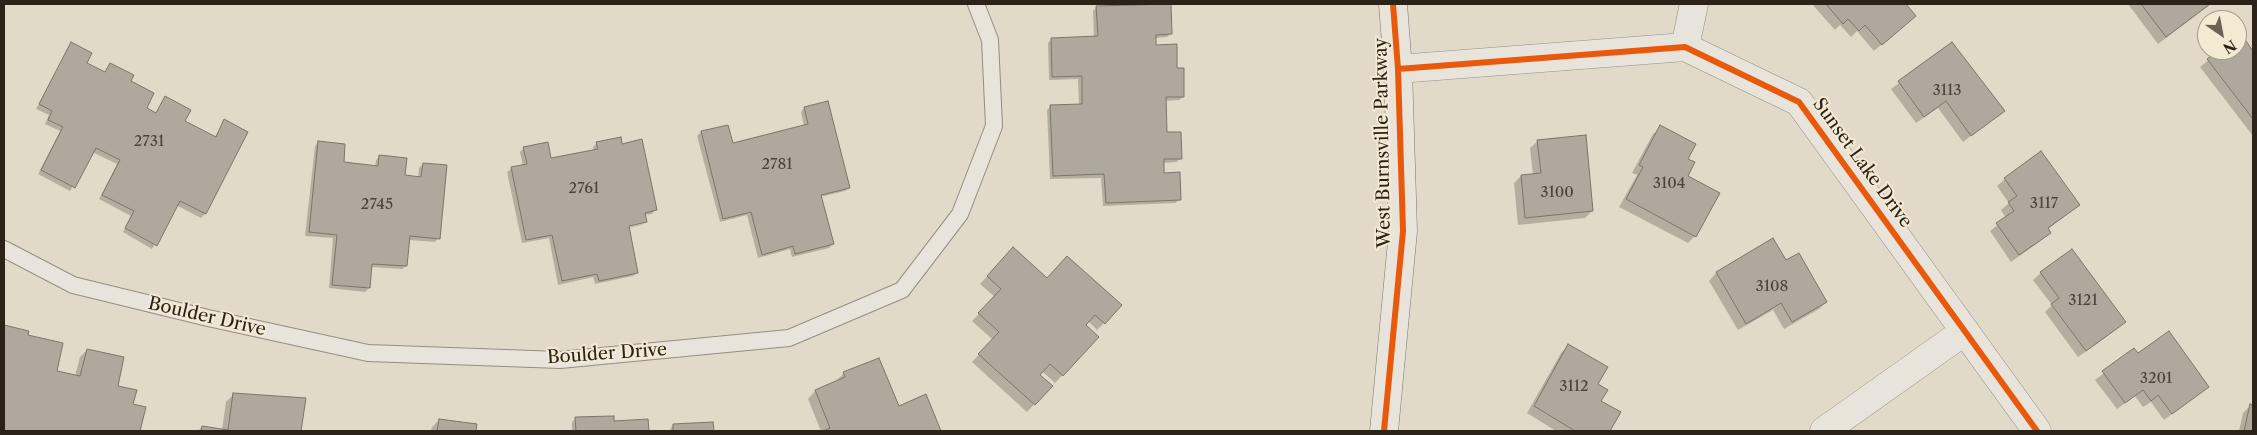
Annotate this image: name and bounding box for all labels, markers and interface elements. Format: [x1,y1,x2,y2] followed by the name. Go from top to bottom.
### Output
[2197,10,2247,60] north arrow
[2220,36,2240,58] text: N
[1370,38,1396,248] street label: West Burnsville Parkway
[1932,82,1962,100] house number: 3113
[1808,94,1916,232] street label: Sunset Lake Drive
[134,133,164,151] house number: 2731
[761,156,793,174] house number: 2781
[1653,175,1685,193] house number: 3104
[569,180,599,198] house number: 2761
[1540,184,1574,202] house number: 3100
[2030,195,2058,213] house number: 3117
[361,196,393,214] house number: 2745
[1756,278,1788,296] house number: 3108
[2068,292,2098,310] house number: 3121
[146,293,268,341] street label: Boulder Drive
[546,339,668,369] street label: Boulder Drive
[2140,370,2172,388] house number: 3201
[1559,378,1589,396] house number: 3112

